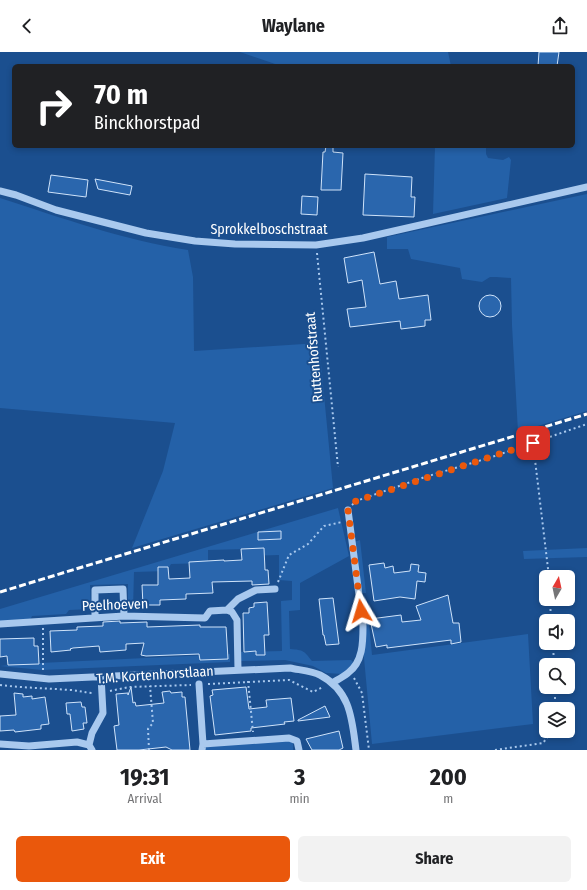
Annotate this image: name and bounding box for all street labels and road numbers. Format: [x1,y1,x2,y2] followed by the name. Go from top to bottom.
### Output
[210,221,328,238] street label: Sprokkelboschstraat
[302,311,326,403] street label: Ruttenhofstraat
[81,595,149,615] street label: Peelhoeven
[96,662,214,688] street label: T.M. Kortenhorstlaan

